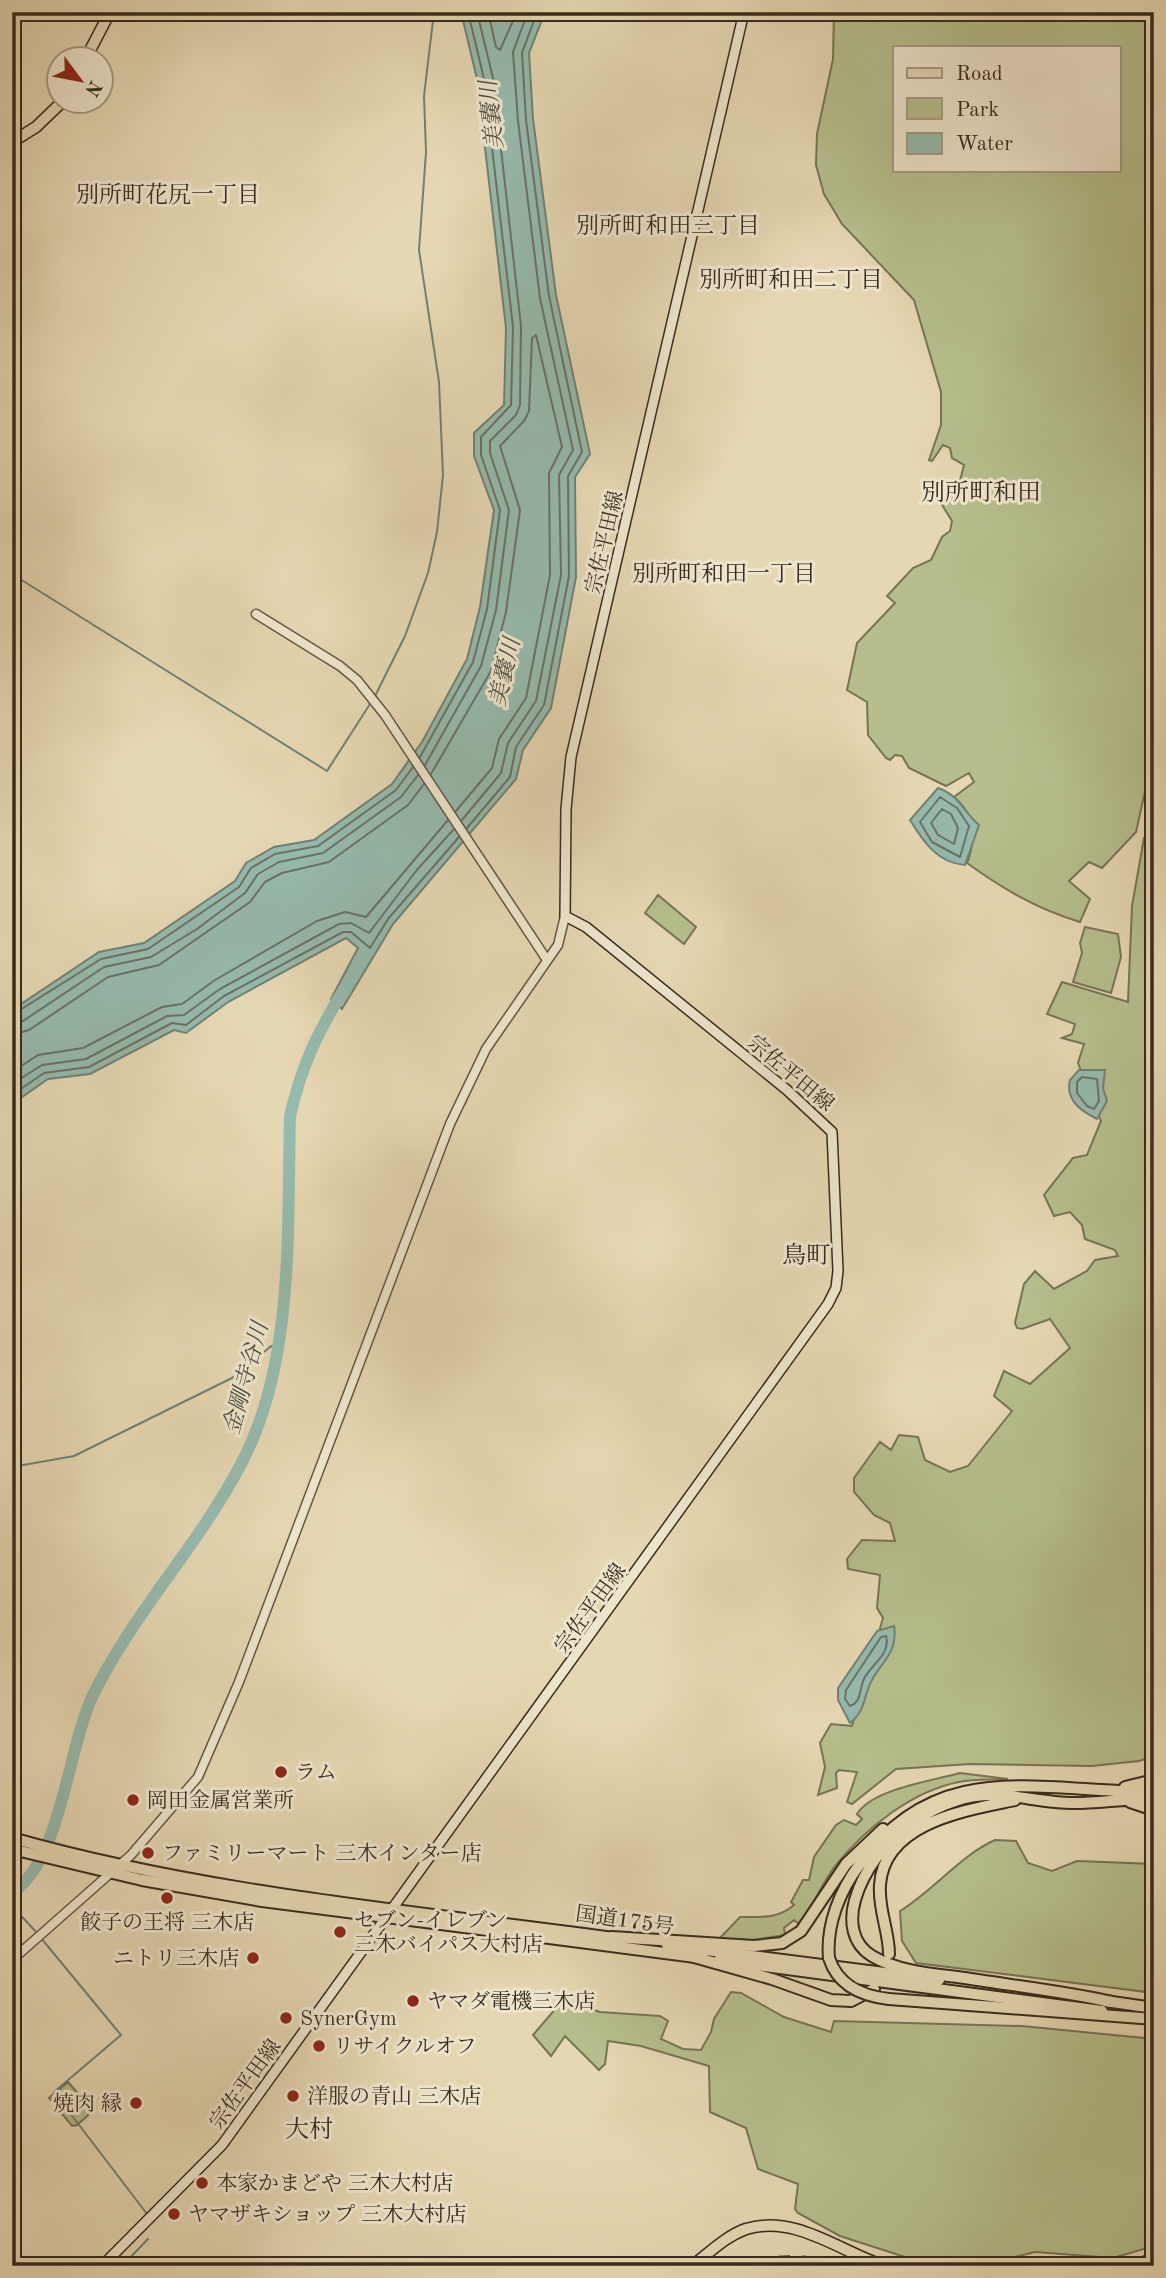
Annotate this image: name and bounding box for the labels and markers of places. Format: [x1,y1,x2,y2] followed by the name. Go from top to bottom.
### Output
[295,1763,337,1784] place label: ラム
[273,1764,289,1780] marker: ラム
[147,1789,294,1812] place label: 岡田金属営業所
[125,1792,141,1808] marker: 岡田金属営業所
[162,1842,482,1865] place label: ファミリーマート 三木インター店
[140,1845,156,1861] marker: ファミリーマート 三木インター店
[159,1890,175,1906] marker: 餃子の王将 三木店
[354,1909,543,1956] place label: セブン-イレブン 三木バイパス大村店
[80,1911,254,1934] place label: 餃子の王将 三木店
[332,1924,348,1940] marker: セブン-イレブン 三木バイパス大村店
[113,1947,239,1970] place label: ニトリ三木店
[245,1950,261,1966] marker: ニトリ三木店
[427,1990,595,2013] place label: ヤマダ電機三木店
[405,1993,421,2009] marker: ヤマダ電機三木店
[300,2009,397,2030] place label: SynerGym
[278,2010,294,2026] marker: SynerGym
[333,2036,476,2058] place label: リサイクルオフ
[311,2038,327,2054] marker: リサイクルオフ
[307,2085,481,2108] place label: 洋服の青山 三木店
[285,2088,301,2104] marker: 洋服の青山 三木店
[53,2092,122,2115] place label: 焼肉 縁
[128,2095,144,2111] marker: 焼肉 縁
[216,2172,453,2195] place label: 本家かまどや 三木大村店
[194,2175,210,2191] marker: 本家かまどや 三木大村店
[188,2203,466,2226] place label: ヤマザキショップ 三木大村店
[166,2206,182,2222] marker: ヤマザキショップ 三木大村店

